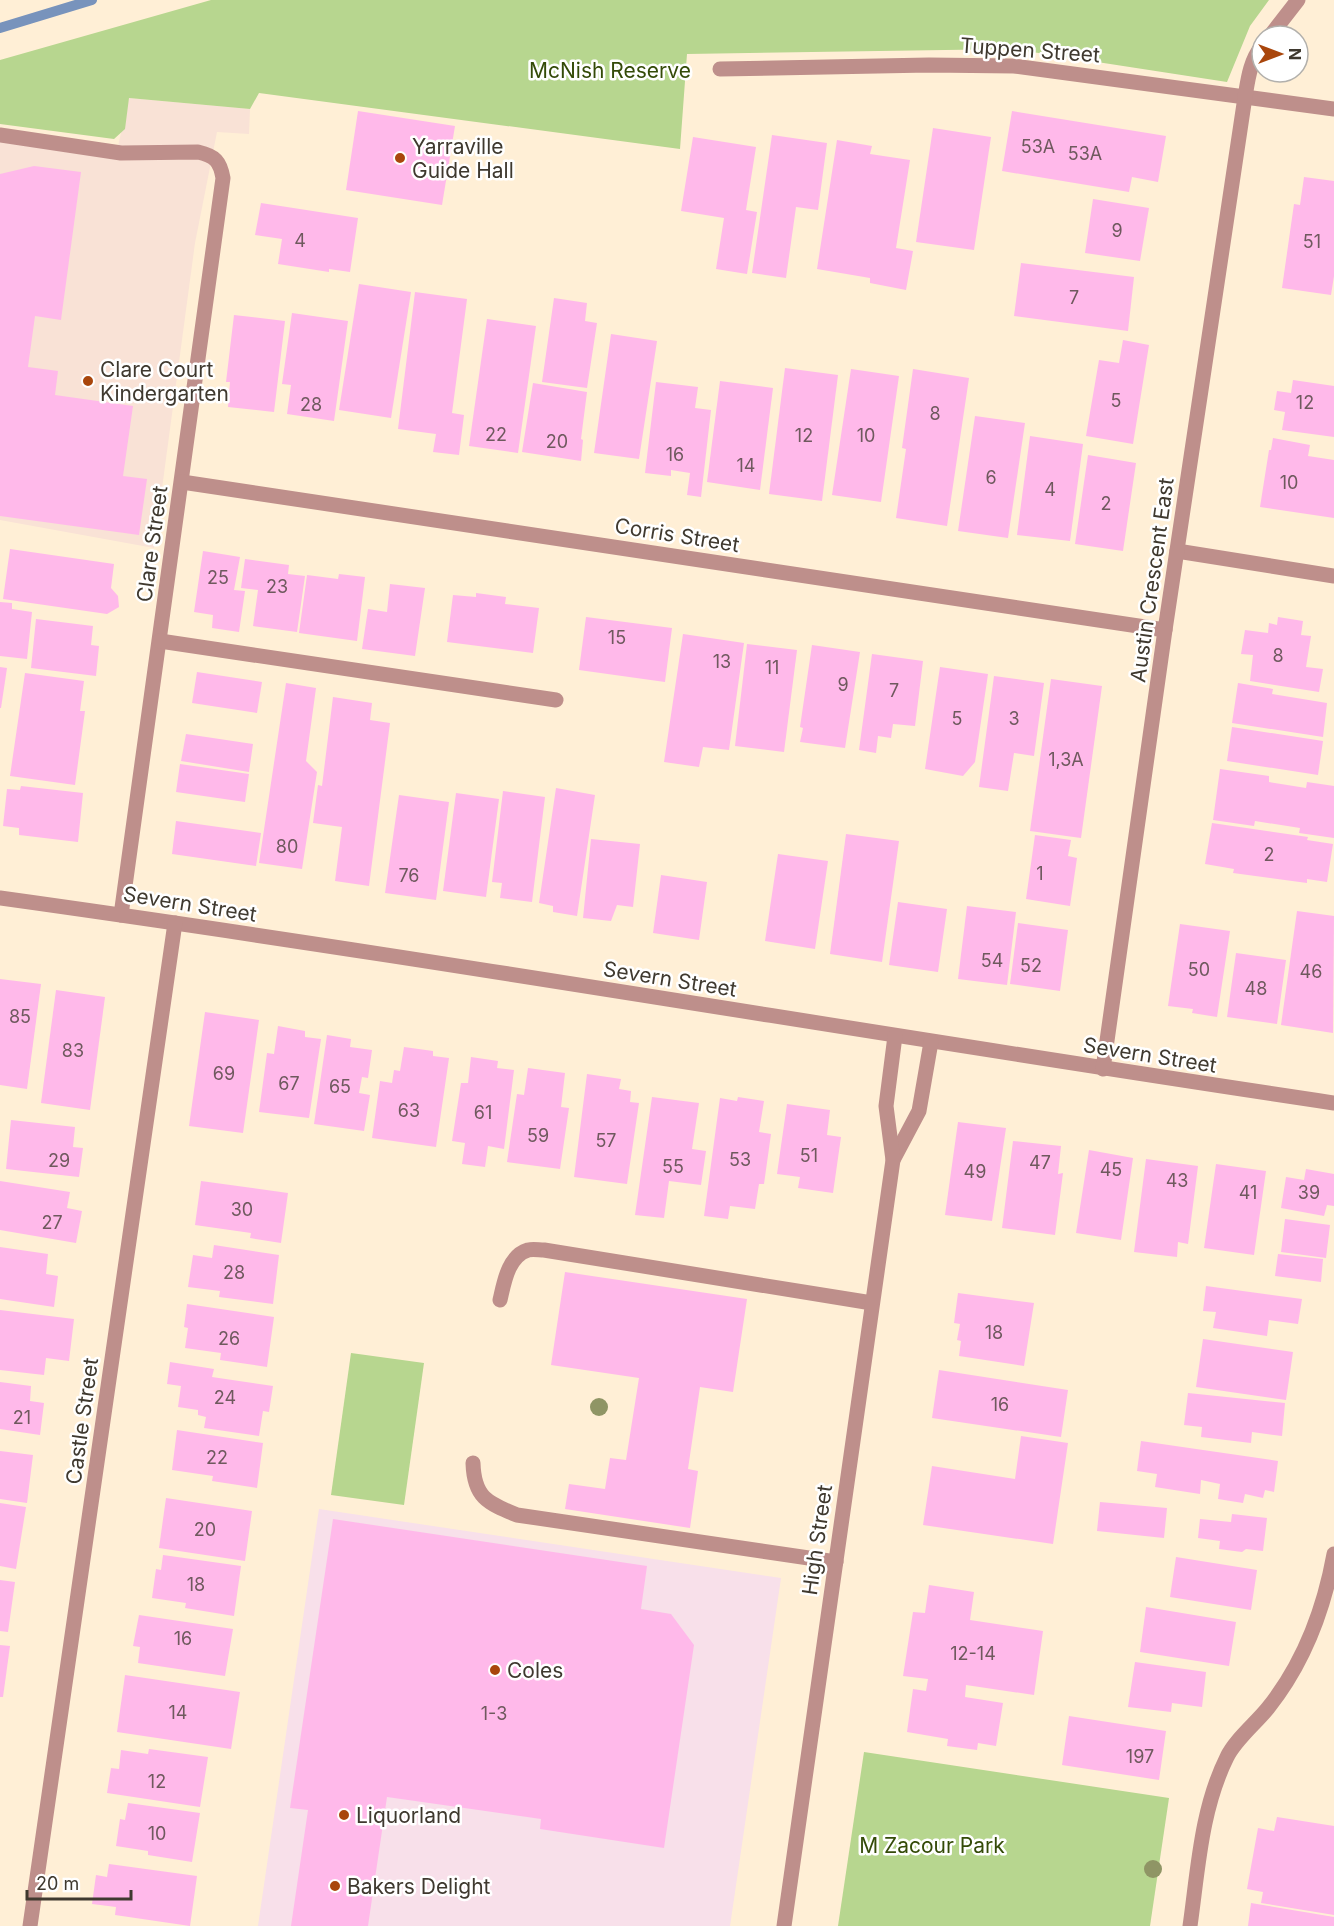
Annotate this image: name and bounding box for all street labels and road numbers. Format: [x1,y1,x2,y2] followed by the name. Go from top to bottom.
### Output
[959,33,1101,67] street label: Tuppen Street
[1125,476,1179,684] street label: Austin Crescent East
[131,484,173,604] street label: Clare Street
[613,513,741,557] street label: Corris Street
[121,881,259,927] street label: Severn Street
[601,956,739,1002] street label: Severn Street
[1081,1032,1219,1078] street label: Severn Street
[61,1356,103,1486] street label: Castle Street
[797,1483,837,1597] street label: High Street

